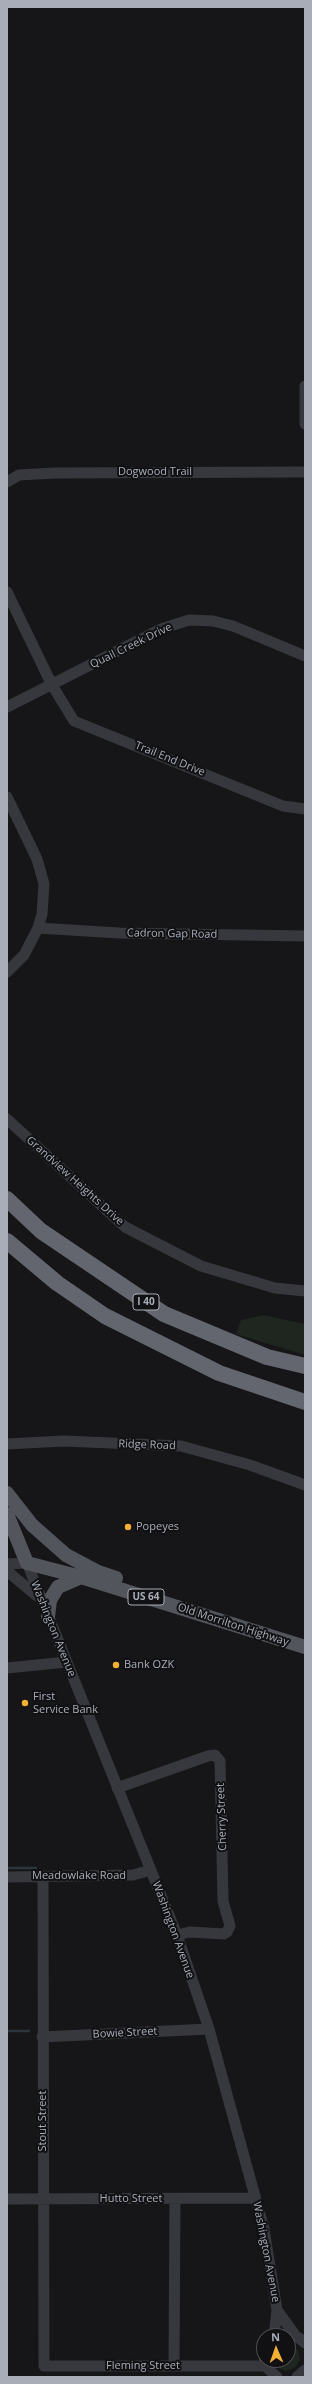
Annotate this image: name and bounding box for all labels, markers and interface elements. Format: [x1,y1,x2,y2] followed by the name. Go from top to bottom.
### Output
[118,465,192,479] street label: Dogwood Trail
[88,621,174,671] street label: Quail Creek Drive
[133,739,207,779] street label: Trail End Drive
[127,927,217,941] street label: Cadron Gap Road
[24,1134,126,1228] street label: Grandview Heights Drive
[133,1294,159,1310] road number: I 40
[118,1437,176,1453] street label: Ridge Road
[136,1520,179,1534] place label: Popeyes
[123,1522,133,1532] marker: Popeyes
[28,1579,78,1679] street label: Washington Avenue
[128,1589,164,1605] road number: US 64
[176,1601,290,1649] street label: Old Morrilton Highway
[124,1658,174,1672] place label: Bank OZK
[111,1660,121,1670] marker: Bank OZK
[33,1690,98,1716] place label: First Service Bank
[20,1698,30,1708] marker: First Service Bank
[214,1783,230,1851] street label: Cherry Street
[32,1869,126,1883] street label: Meadowlake Road
[149,1880,197,1980] street label: Washington Avenue
[92,2025,158,2041] street label: Bowie Street
[36,2091,50,2151] street label: Stout Street
[100,2192,162,2206] street label: Hutto Street
[250,2201,282,2303] street label: Washington Avenue
[256,2328,296,2368] north arrow
[271,2329,280,2344] text: N
[106,2359,180,2373] street label: Fleming Street

